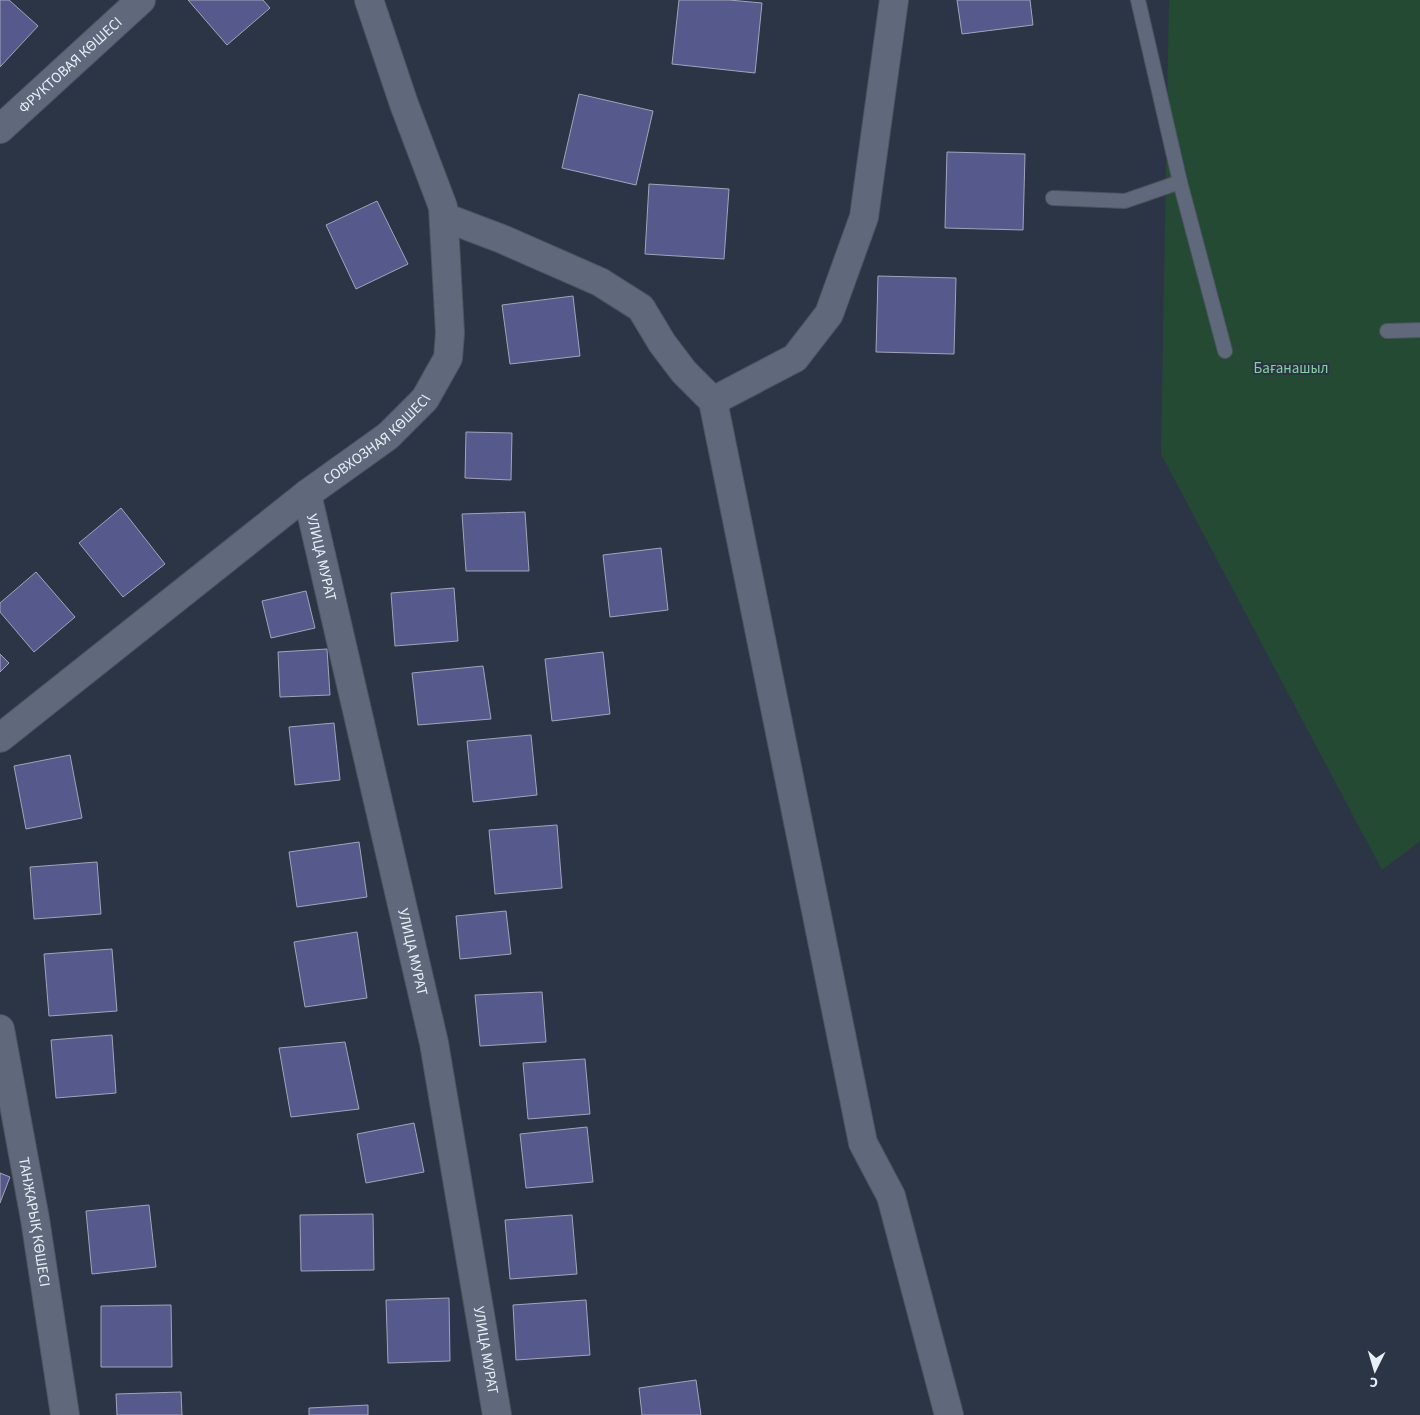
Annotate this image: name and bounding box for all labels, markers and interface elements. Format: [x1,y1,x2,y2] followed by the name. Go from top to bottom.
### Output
[14,12,127,118] street label: ФРУКТОВАЯ КӨШЕСІ
[1253,358,1329,379] park label: Бағанашыл
[319,391,436,490] street label: СОВХОЗНАЯ КӨШЕСІ
[301,512,341,603] street label: УЛИЦА МУРАТ
[392,906,433,998] street label: УЛИЦА МУРАТ
[13,1155,55,1288] street label: ТАНЖАРЫҚ КӨШЕСІ
[468,1305,503,1396] street label: УЛИЦА МУРАТ
[1350,1345,1400,1395] north arrow
[1369,1372,1379,1392] text: С

